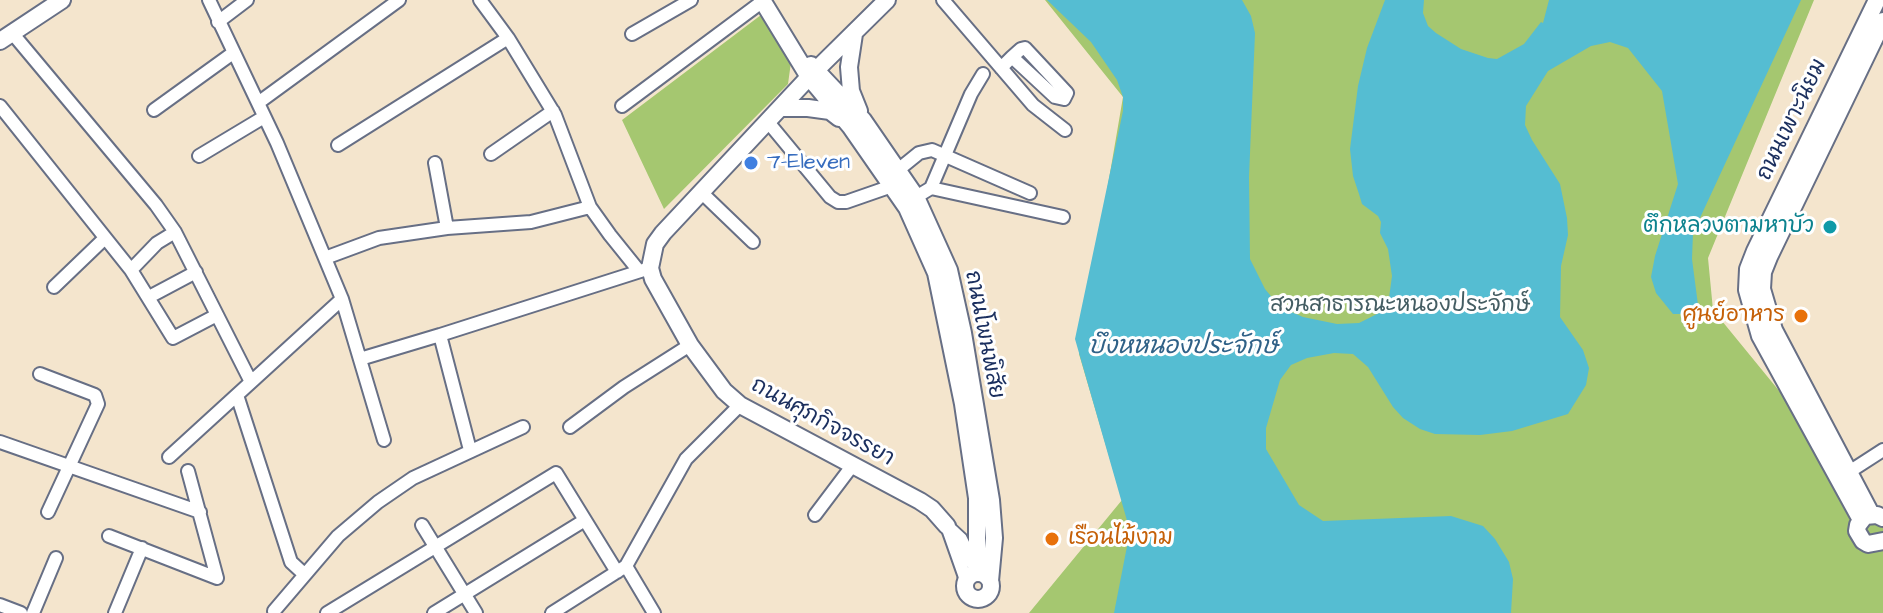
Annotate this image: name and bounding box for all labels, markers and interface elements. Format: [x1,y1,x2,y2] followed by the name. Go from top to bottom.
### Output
[1752,55,1834,185] street label: ถนนเพาะนิยม
[767,150,850,176] place label: 7-Eleven
[742,154,760,172] marker: 7-Eleven
[1643,214,1814,240] place label: ตึกหลวงตามหาบัว
[1821,218,1839,236] marker: ตึกหลวงตามหาบัว
[958,269,1008,401] street label: ถนนโพนพิสัย
[1270,293,1530,319] park label: สวนสาธารณะหนองประจักษ์
[1683,303,1785,329] place label: ศูนย์อาหาร
[1792,307,1810,325] marker: ศูนย์อาหาร
[1089,334,1277,362] water label: บึงหหนองประจักษ์
[746,373,898,473] street label: ถนนศุภกิจจรรยา
[1068,526,1173,552] place label: เรือนไม้งาม
[1043,530,1061,548] marker: เรือนไม้งาม

